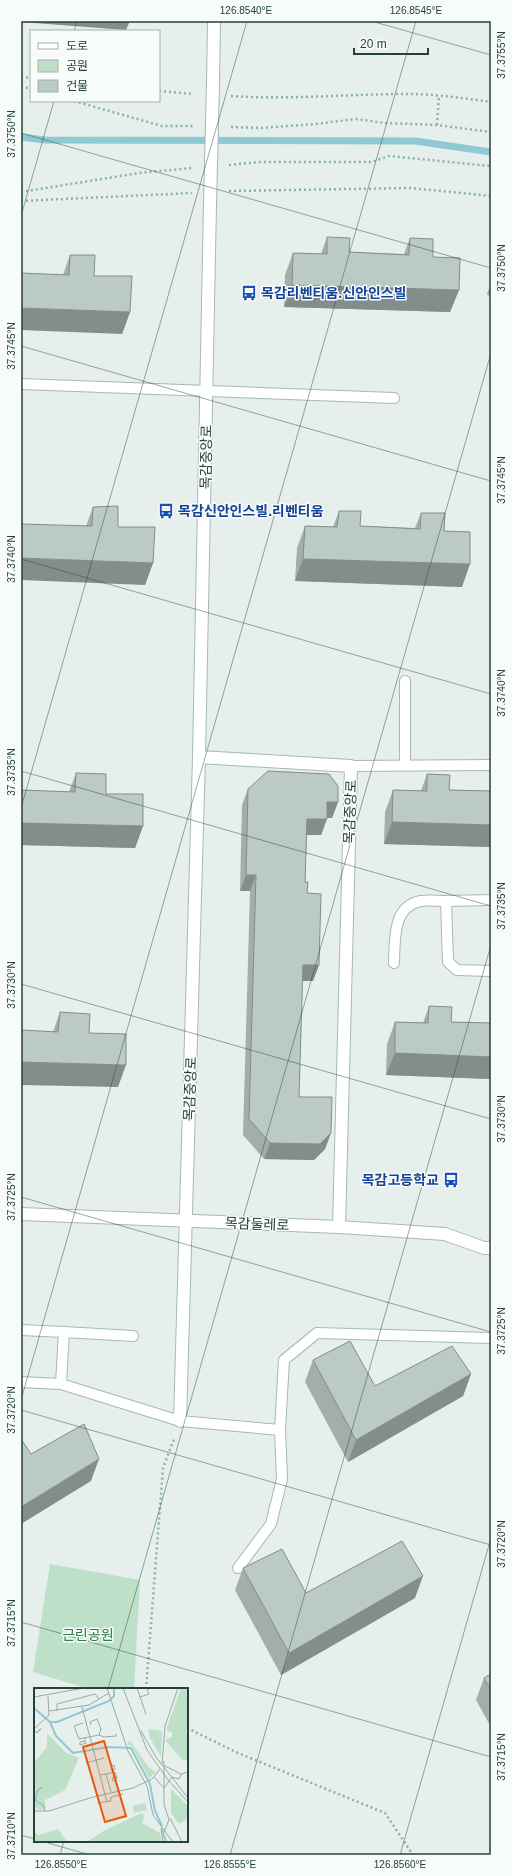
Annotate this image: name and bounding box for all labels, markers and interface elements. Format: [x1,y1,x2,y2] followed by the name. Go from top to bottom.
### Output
[220,5,273,16] text: 126.8540°E
[390,5,443,16] text: 126.8545°E
[30,30,160,102] legend
[354,30,428,56] scale bar
[496,31,507,79] text: 37.3755°N
[360,37,387,51] text: 20 m
[66,39,88,53] text: 도로
[66,59,88,73] text: 공원
[66,79,88,93] text: 건물
[6,110,17,158] text: 37.3750°N
[496,244,507,292] text: 37.3750°N
[240,284,258,302] bus stop icon: 목감리벤티움.신안인스빌
[261,285,407,301] place label: 목감리벤티움.신안인스빌
[6,322,17,370] text: 37.3745°N
[197,425,215,489] street label: 목감중앙로
[496,456,507,504] text: 37.3745°N
[157,502,175,520] bus stop icon: 목감신안인스빌.리벤티움
[178,503,324,519] place label: 목감신안인스빌.리벤티움
[6,535,17,583] text: 37.3740°N
[496,669,507,717] text: 37.3740°N
[6,748,17,796] text: 37.3735°N
[341,779,359,844] street label: 목감중앙로
[496,882,507,930] text: 37.3735°N
[6,961,17,1009] text: 37.3730°N
[181,1056,199,1121] street label: 목감중앙로
[496,1095,507,1143] text: 37.3730°N
[442,1171,460,1189] bus stop icon: 목감고등학교
[362,1172,439,1188] place label: 목감고등학교
[6,1173,17,1221] text: 37.3725°N
[225,1215,290,1233] street label: 목감둘레로
[496,1307,507,1355] text: 37.3725°N
[6,1386,17,1434] text: 37.3720°N
[496,1520,507,1568] text: 37.3720°N
[6,1599,17,1647] text: 37.3715°N
[62,1627,114,1643] park label: 근린공원
[34,1688,188,1842] inset map
[496,1733,507,1781] text: 37.3715°N
[6,1812,17,1860] text: 37.3710°N
[35,1859,88,1870] text: 126.8550°E
[204,1859,257,1870] text: 126.8555°E
[374,1859,427,1870] text: 126.8560°E

